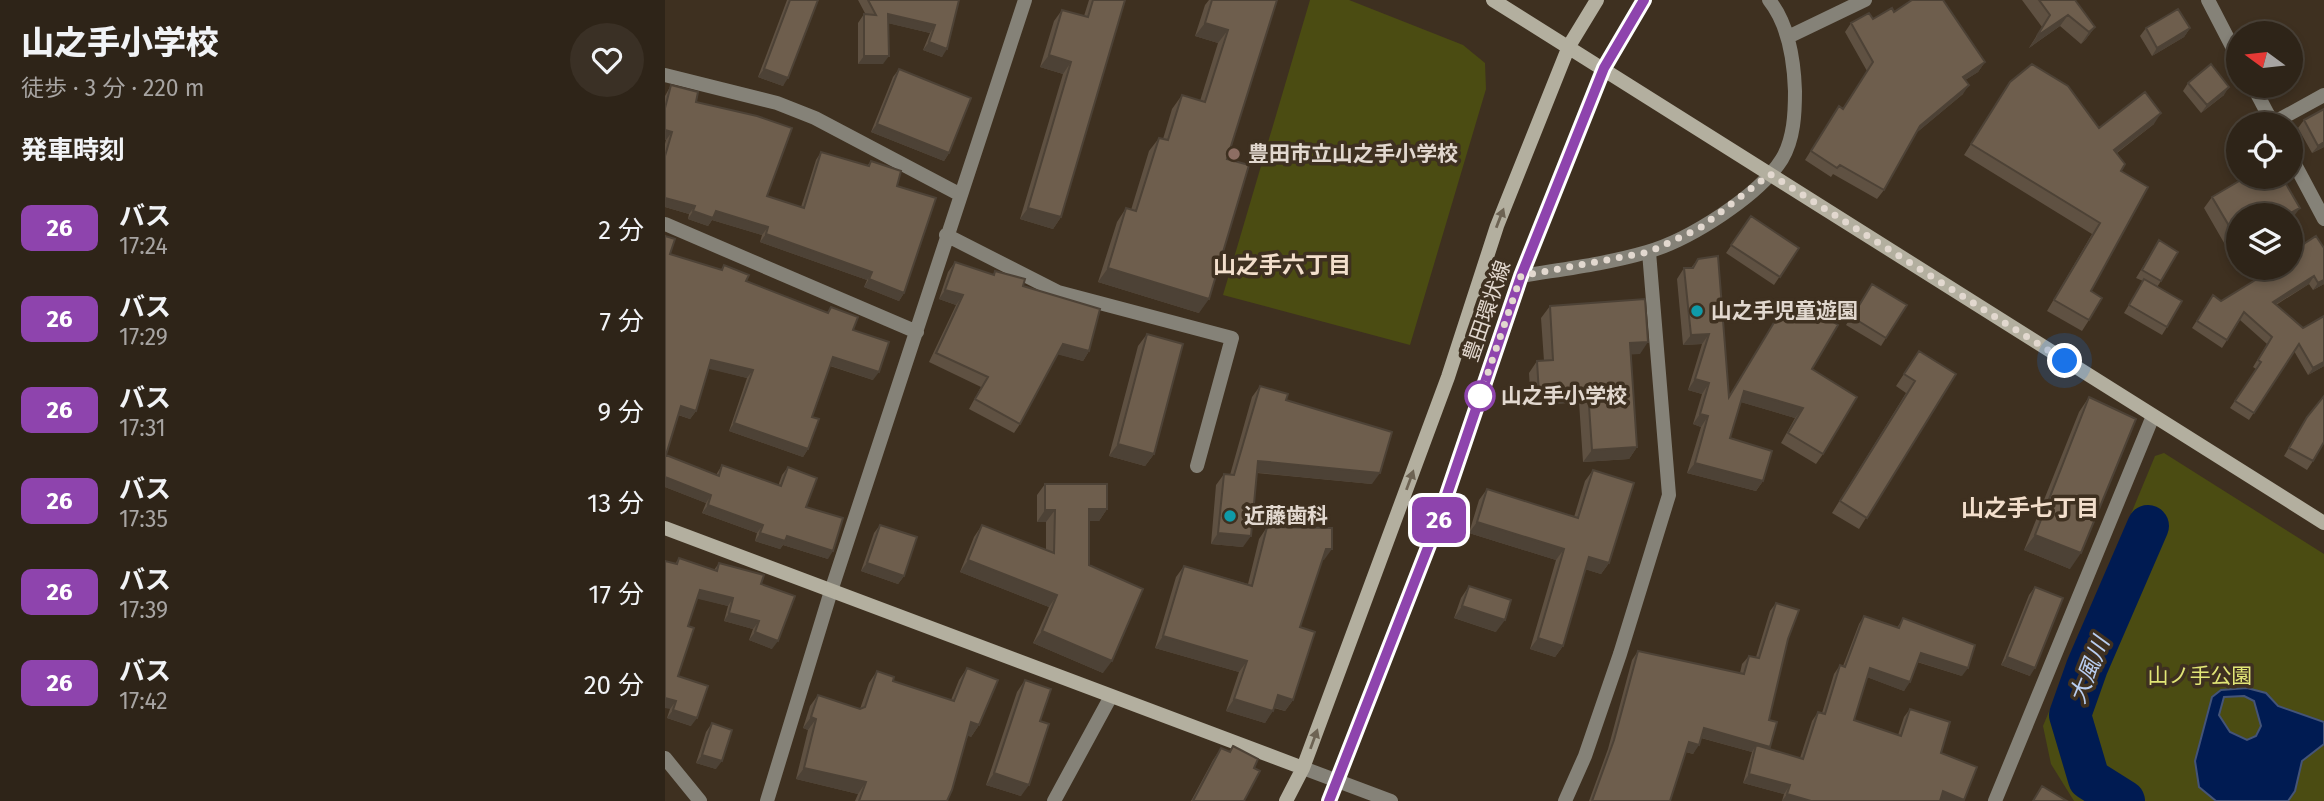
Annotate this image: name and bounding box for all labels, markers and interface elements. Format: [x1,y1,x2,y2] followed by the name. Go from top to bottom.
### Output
[2226,21,2303,98] north arrow
[2226,21,2303,280] map controls
[21,23,219,63] text: 山之手小学校
[570,23,644,97] button: heart
[21,74,204,102] text: 徒歩 · 3 分 · 220 m
[2226,112,2303,189] button: locate
[21,135,125,166] text: 発車時刻
[1248,141,1458,167] place label: 豊田市立山之手小学校
[1226,146,1242,162] marker: 豊田市立山之手小学校
[119,201,171,232] text: バス
[2226,203,2303,280] button: layers
[1494,208,1505,229] one-way arrow
[47,214,72,242] text: 26
[598,215,644,246] text: 2 分
[119,232,168,260] text: 17:24
[1213,251,1351,279] district label: 山之手六丁目
[1458,257,1516,365] street label: 豊田環状線
[119,292,171,323] text: バス
[1711,298,1858,324] place label: 山之手児童遊園
[1689,303,1705,319] marker: 山之手児童遊園
[47,305,72,333] text: 26
[600,306,644,337] text: 7 分
[119,323,168,351] text: 17:29
[2047,343,2082,378] your location
[1465,381,1495,411] marker: 山之手小学校
[119,383,171,414] text: バス
[1501,383,1627,409] place label: 山之手小学校
[47,396,72,424] text: 26
[597,397,644,428] text: 9 分
[119,414,166,442] text: 17:31
[1405,469,1416,490] one-way arrow
[119,474,171,505] text: バス
[47,487,72,515] text: 26
[587,488,644,519] text: 13 分
[1961,494,2099,522] district label: 山之手七丁目
[1407,497,1471,543] line badge: 26
[1244,503,1328,529] place label: 近藤歯科
[119,505,168,533] text: 17:35
[1426,506,1452,534] text: 26
[1222,508,1238,524] marker: 近藤歯科
[119,565,171,596] text: バス
[47,578,72,606] text: 26
[588,579,644,610] text: 17 分
[119,596,168,624] text: 17:39
[2063,630,2116,707] water label: 大風川
[119,656,171,687] text: バス
[2148,663,2253,689] park label: 山ノ手公園
[47,669,72,697] text: 26
[584,670,644,701] text: 20 分
[119,687,168,715] text: 17:42
[1309,729,1320,750] one-way arrow

